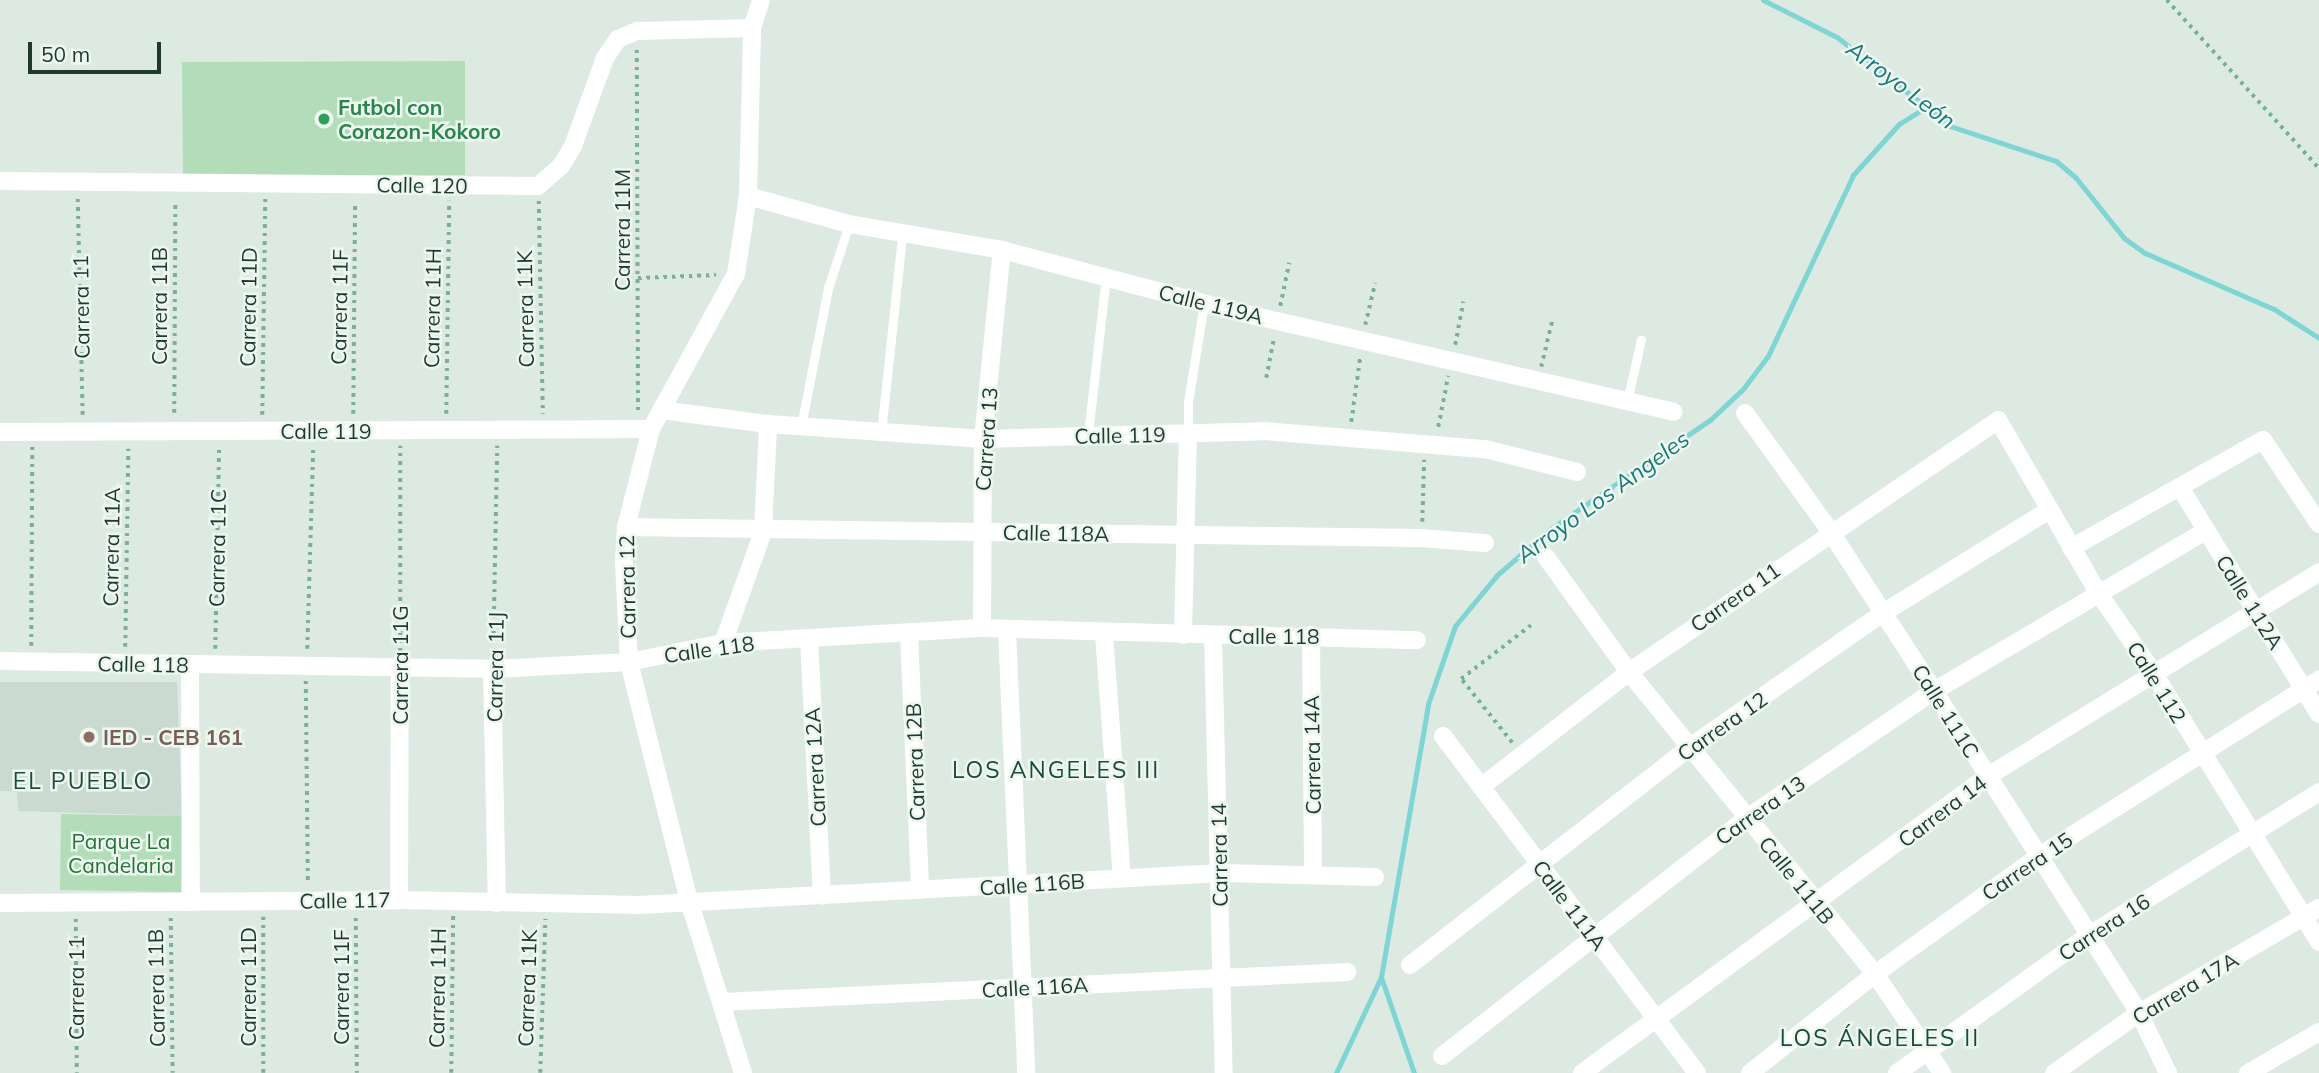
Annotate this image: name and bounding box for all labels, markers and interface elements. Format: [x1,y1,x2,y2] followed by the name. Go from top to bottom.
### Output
[32,28,164,72] scale bar
[1841,35,1961,135] water label: Arroyo León
[41,41,90,67] text: 50 m
[338,94,501,144] place label: Futbol con Corazon-Kokoro
[316,111,332,127] marker: Futbol con Corazon-Kokoro
[609,169,635,291] street label: Carrera 11M
[376,172,468,198] street label: Calle 120
[146,247,172,365] street label: Carrera 11B
[234,247,262,367] street label: Carrera 11D
[418,248,446,368] street label: Carrera 11H
[325,249,353,365] street label: Carrera 11F
[511,250,539,368] street label: Carrera 11K
[67,255,95,359] street label: Carrera 11
[1156,279,1266,329] street label: Calle 119A
[970,386,1002,492] street label: Carrera 13
[280,418,372,444] street label: Calle 119
[1074,422,1166,448] street label: Calle 119
[1511,425,1695,569] water label: Arroyo Los Angeles
[97,487,125,607] street label: Carrera 11A
[203,489,231,607] street label: Carrera 11C
[1002,519,1110,547] street label: Calle 118A
[613,535,641,639] street label: Carrera 12
[2211,550,2289,654] street label: Calle 112A
[1685,557,1785,637] street label: Carrera 11
[387,605,413,725] street label: Carrera 11G
[481,611,509,723] street label: Carrera 11J
[1228,623,1320,649] street label: Calle 118
[662,630,756,668] street label: Calle 118
[2122,637,2192,727] street label: Calle 112
[97,651,189,677] street label: Calle 118
[1907,660,1985,762] street label: Calle 111C
[1672,686,1772,766] street label: Carrera 12
[1298,695,1326,815] street label: Carrera 14A
[900,702,930,822] street label: Carrera 12B
[799,707,831,827] street label: Carrera 12A
[103,724,243,750] place label: IED - CEB 161
[81,729,97,745] marker: IED - CEB 161
[954,756,1158,784] district label: LOS ANGELES III
[14,767,152,795] district label: EL PUEBLO
[1710,770,1810,850] street label: Carrera 13
[1893,770,1991,852] street label: Carrera 14
[1205,803,1233,907] street label: Carrera 14
[1977,826,2077,906] street label: Carrera 15
[68,828,174,878] park label: Parque La Candelaria
[1754,831,1840,929] street label: Calle 111B
[1528,855,1612,955] street label: Calle 111A
[978,868,1086,900] street label: Calle 116B
[299,887,391,913] street label: Calle 117
[2054,888,2154,966] street label: Carrera 16
[235,927,261,1047] street label: Carrera 11D
[423,928,451,1048] street label: Carrera 11H
[142,929,170,1047] street label: Carrera 11B
[328,929,354,1045] street label: Carrera 11F
[512,929,542,1047] street label: Carrera 11K
[63,936,89,1040] street label: Carrera 11
[2127,946,2243,1030] street label: Carrera 17A
[981,972,1089,1002] street label: Calle 116A
[1782,1024,1978,1052] district label: LOS ÁNGELES II

